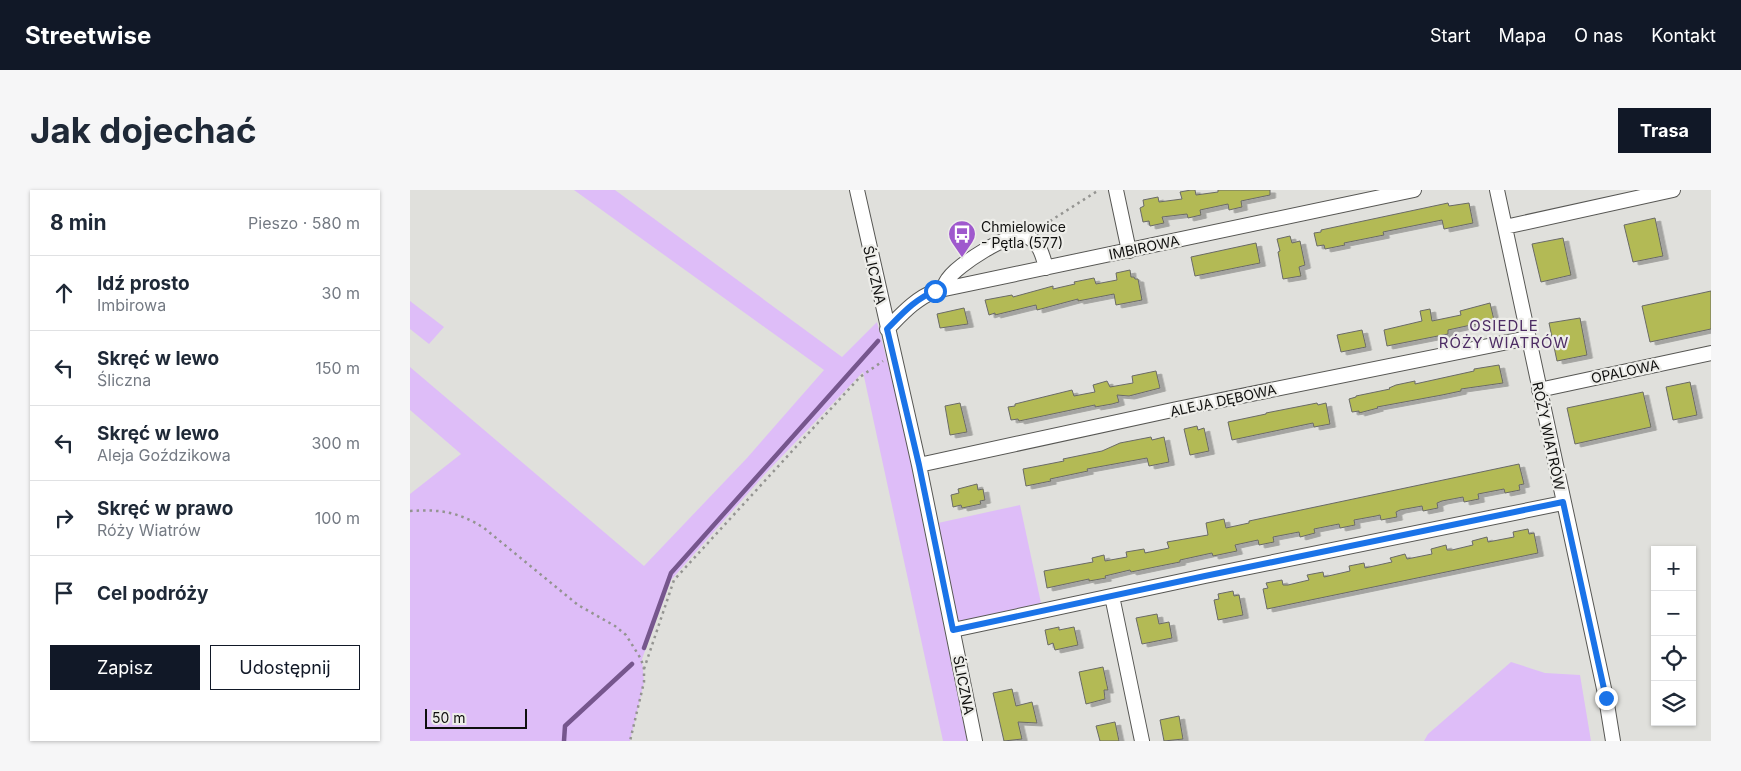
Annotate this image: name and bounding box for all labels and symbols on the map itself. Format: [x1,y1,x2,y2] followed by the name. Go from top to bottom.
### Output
[981,218,1066,251] place label: Chmielowice - Pętla (577)
[947,219,977,258] bus stop icon: Chmielowice - Pętla (577)
[1107,231,1181,263] street label: IMBIROWA
[860,244,890,306] street label: ŚLICZNA
[924,280,947,303] route start
[1439,316,1569,352] district label: OSIEDLE RÓŻY WIATRÓW
[1589,355,1661,387] street label: OPALOWA
[1168,380,1278,420] street label: ALEJA DĘBOWA
[1529,380,1569,492] street label: RÓŻY WIATRÓW
[950,654,978,716] street label: ŚLICZNA
[1595,687,1618,710] route end
[425,706,528,729] scale bar

